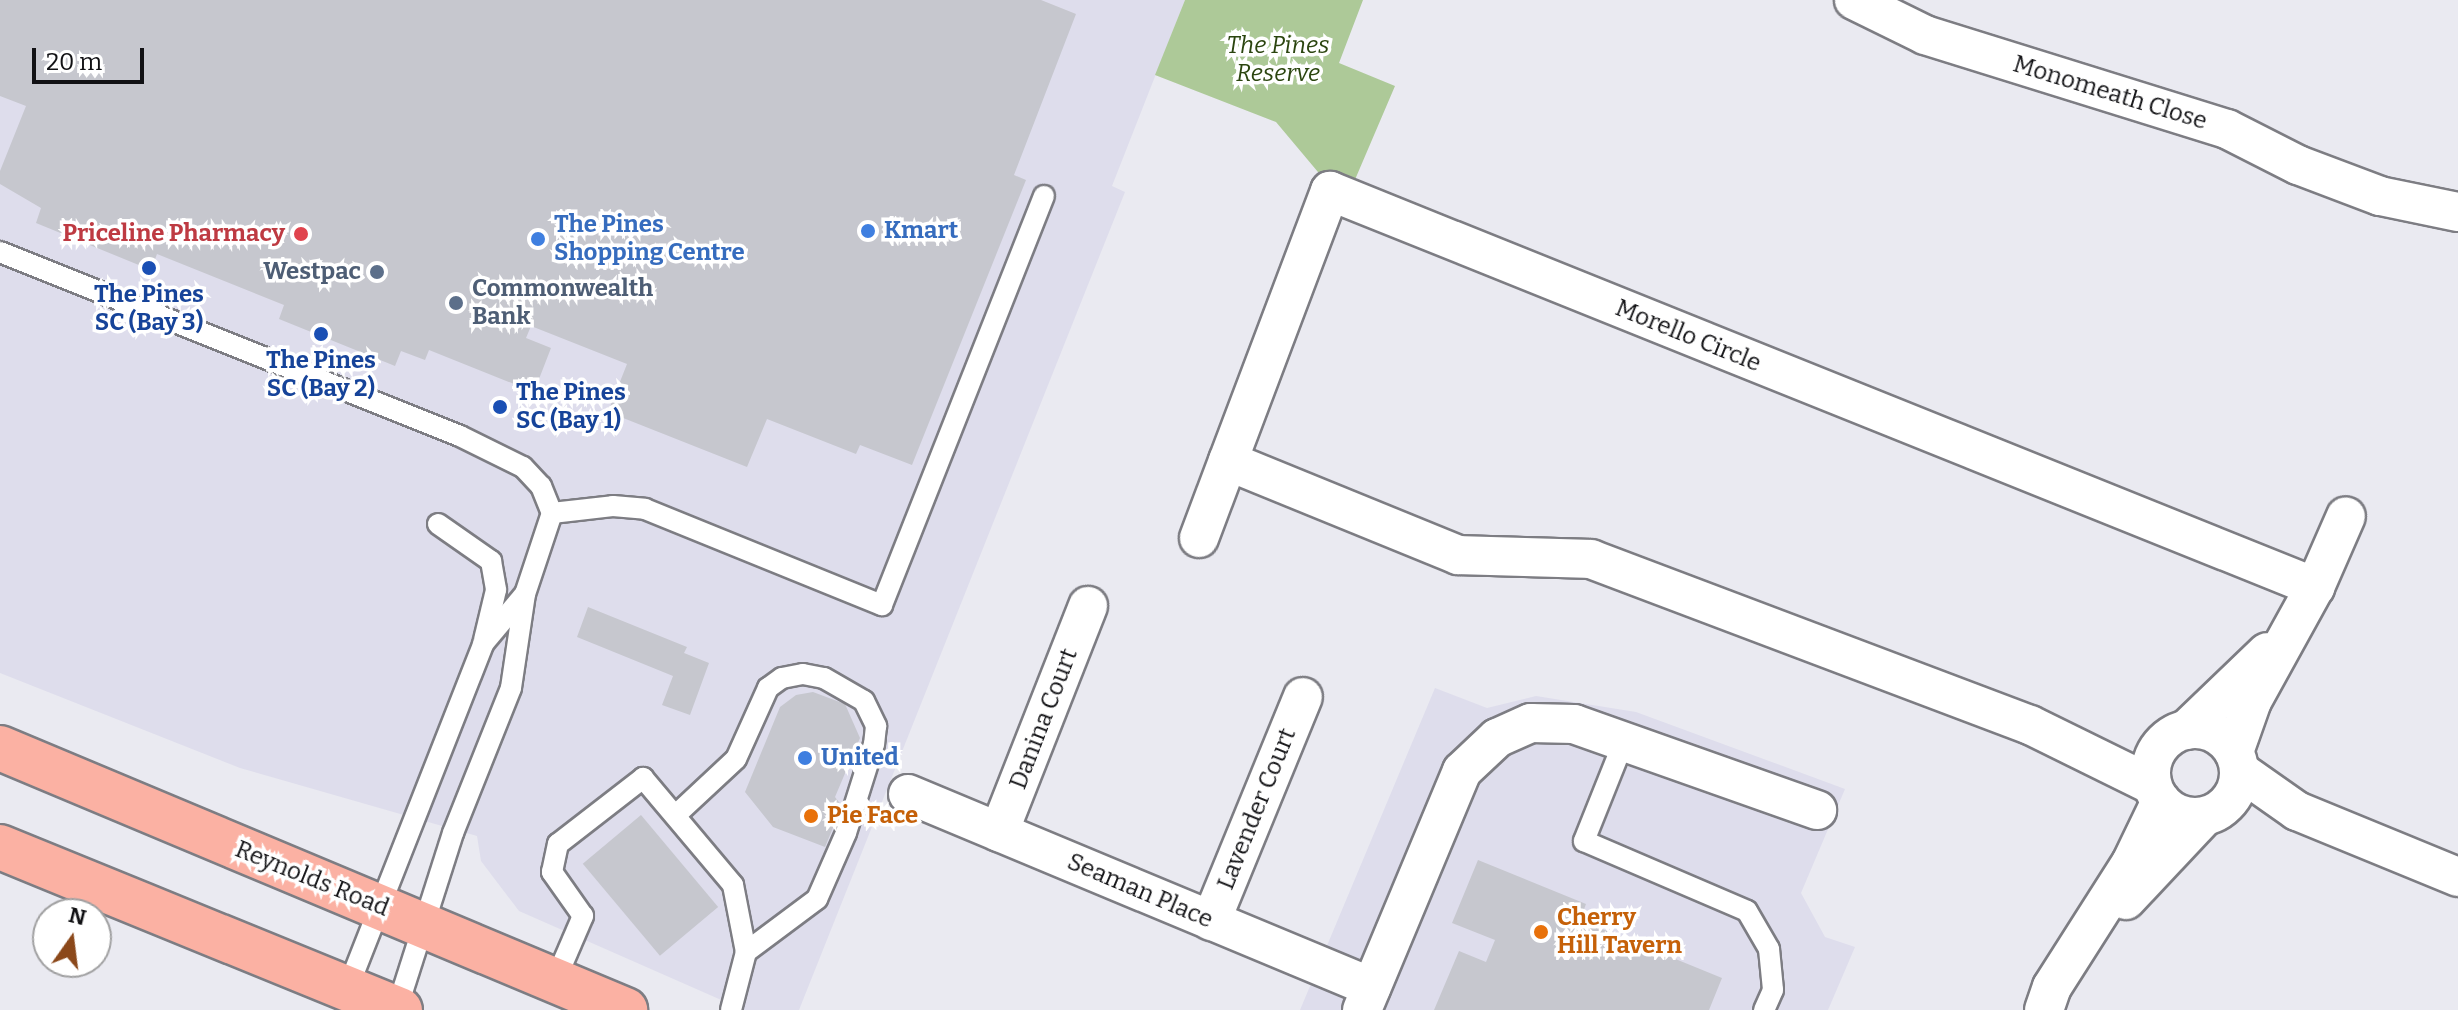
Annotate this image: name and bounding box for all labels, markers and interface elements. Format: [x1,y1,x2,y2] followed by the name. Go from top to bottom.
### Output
[36,32,148,82] scale bar
[1227,32,1329,88] park label: The Pines Reserve
[46,48,102,76] text: 20 m
[2010,50,2210,136] street label: Monomeath Close
[554,211,745,267] place label: The Pines Shopping Centre
[884,217,958,245] place label: Kmart
[62,220,285,248] place label: Priceline Pharmacy
[859,222,877,240] marker: Kmart
[292,225,310,243] marker: Priceline Pharmacy
[529,230,547,248] marker: The Pines Shopping Centre
[263,258,361,286] place label: Westpac
[140,259,158,277] marker: The Pines SC (Bay 3)
[368,263,386,281] marker: Westpac
[472,275,653,331] place label: Commonwealth Bank
[94,281,204,337] place label: The Pines SC (Bay 3)
[447,294,465,312] marker: Commonwealth Bank
[1611,294,1765,378] street label: Morello Circle
[312,325,330,343] marker: The Pines SC (Bay 2)
[266,347,376,403] place label: The Pines SC (Bay 2)
[516,379,626,435] place label: The Pines SC (Bay 1)
[491,398,509,416] marker: The Pines SC (Bay 1)
[1004,645,1084,793] street label: Danina Court
[1212,724,1302,894] street label: Lavender Court
[821,744,899,772] place label: United
[796,749,814,767] marker: United
[827,802,918,830] place label: Pie Face
[802,807,820,825] marker: Pie Face
[231,835,393,923] street label: Reynolds Road
[1063,847,1217,935] street label: Seaman Place
[32,898,112,978] north arrow
[66,901,89,931] text: N
[1557,904,1682,960] place label: Cherry Hill Tavern
[1532,923,1550,941] marker: Cherry Hill Tavern

